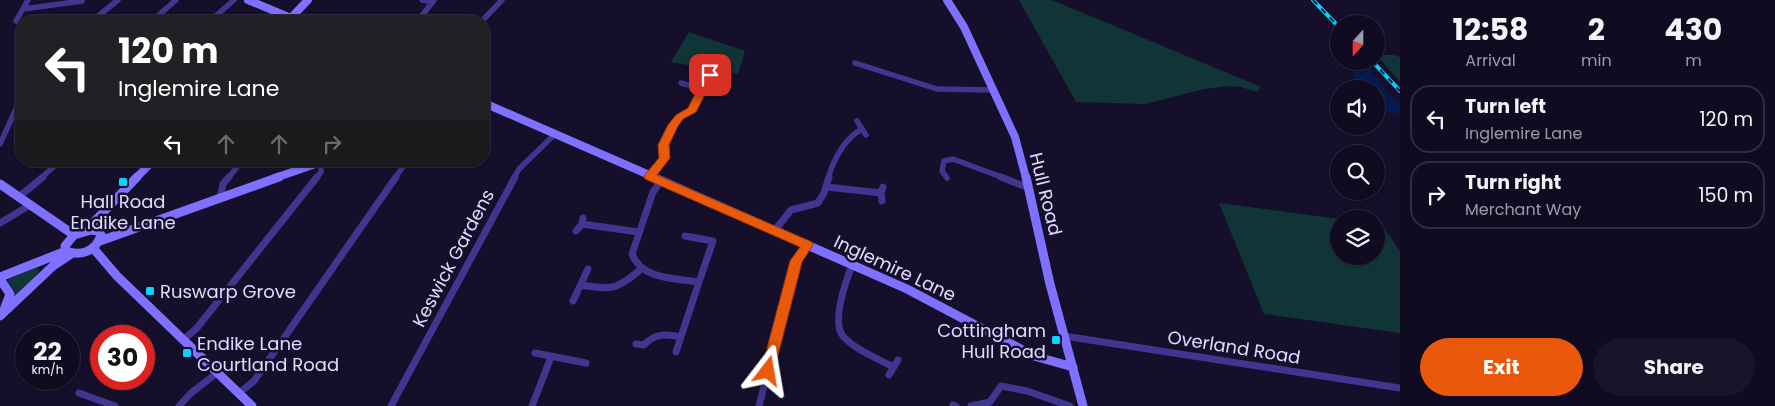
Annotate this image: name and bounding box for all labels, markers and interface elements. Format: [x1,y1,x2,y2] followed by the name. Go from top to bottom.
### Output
[1453,8,1528,51] text: 12:58
[1588,8,1605,51] text: 2
[1664,8,1722,51] text: 430
[1330,15,1385,70] north arrow
[1330,15,1385,265] map controls
[118,26,218,75] text: 120 m
[35,35,100,100] icon: left
[1465,49,1516,72] text: Arrival
[1581,49,1612,72] text: min
[1685,49,1702,72] text: m
[689,54,731,96] pin
[696,61,724,89] icon: arrive
[118,73,279,104] text: Inglemire Lane
[1330,80,1385,135] button: sound
[1465,93,1546,120] text: Turn left
[1422,105,1450,133] icon: left
[1699,106,1753,133] text: 120 m
[1465,122,1582,145] text: Inglemire Lane
[159,130,187,158] icon: left
[212,130,240,158] icon: ahead
[265,130,293,158] icon: ahead
[318,130,346,158] icon: right
[1330,145,1385,200] button: search
[1024,150,1068,238] street label: Hull Road
[1465,169,1561,196] text: Turn right
[117,176,129,188] marker: Hall Road Endike Lane
[1422,181,1450,209] icon: right
[1698,182,1753,209] text: 150 m
[406,185,500,331] street label: Keswick Gardens
[70,189,176,235] place label: Hall Road Endike Lane
[1465,198,1581,221] text: Merchant Way
[1330,210,1385,265] button: layers
[830,229,960,307] street label: Inglemire Lane
[160,279,296,304] place label: Ruswarp Grove
[144,285,156,297] marker: Ruswarp Grove
[937,318,1046,364] place label: Cottingham Hull Road
[1166,324,1302,370] street label: Overland Road
[90,325,155,390] speed limit sign: 30
[197,331,339,377] place label: Endike Lane Courtland Road
[33,334,62,369] text: 22
[1050,334,1062,346] marker: Cottingham Hull Road
[1420,338,1583,396] button: Exit
[1593,338,1755,396] button: Share
[741,344,793,396] position arrow
[181,347,193,359] marker: Endike Lane Courtland Road
[32,361,63,378] text: km/h

